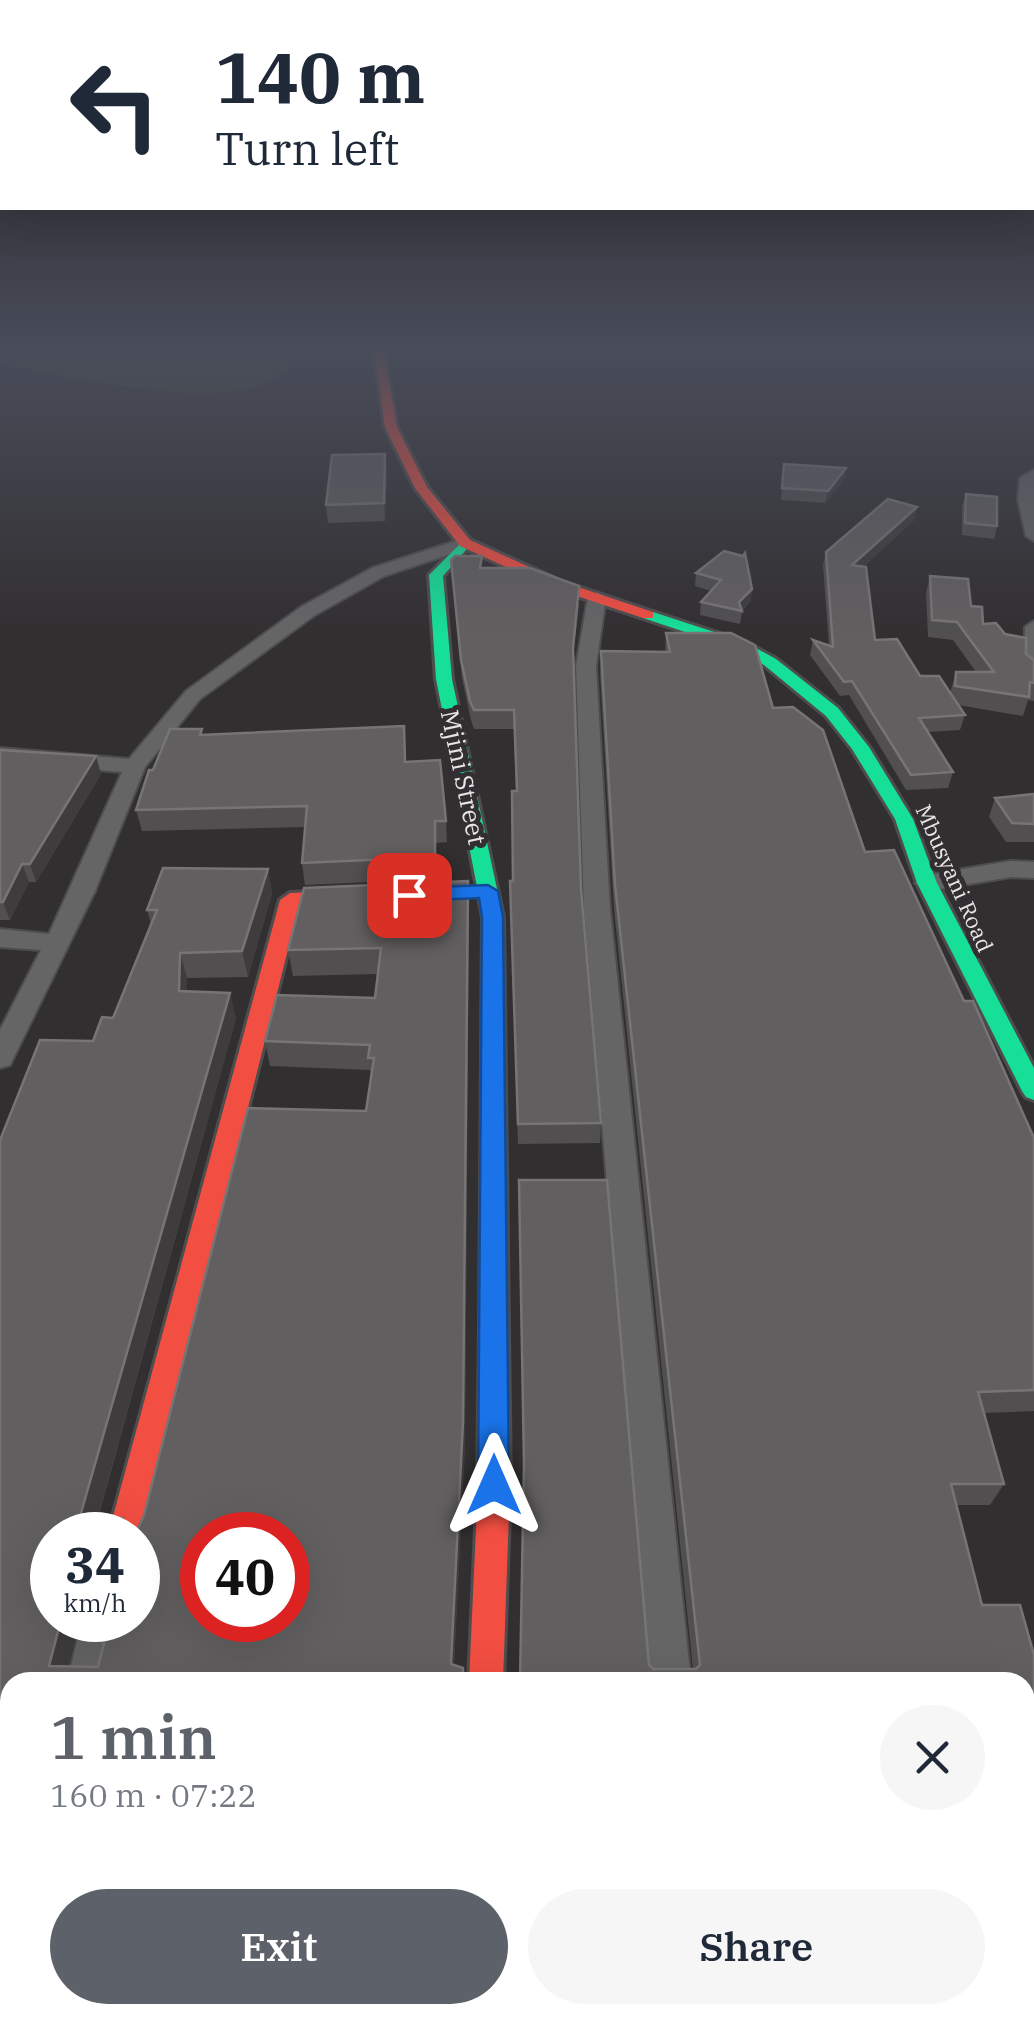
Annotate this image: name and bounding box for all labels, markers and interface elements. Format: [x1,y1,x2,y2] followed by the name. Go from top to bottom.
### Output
[215,31,425,122] text: 140 m
[50,40,180,170] icon: left
[215,119,399,177] text: Turn left
[434,706,494,848] street label: Mjini Street
[909,800,1001,956] street label: Mbusyani Road
[367,853,452,938] pin
[382,868,437,923] icon: arrive
[442,1433,546,1537] position arrow
[180,1512,310,1642] speed limit sign: 40
[65,1532,125,1597] text: 34
[63,1586,127,1619] text: km/h
[50,1697,217,1776] text: 1 min
[880,1705,985,1810] button: close
[50,1774,257,1816] text: 160 m · 07:22
[50,1889,508,2004] button: Exit
[528,1889,985,2004] button: Share

